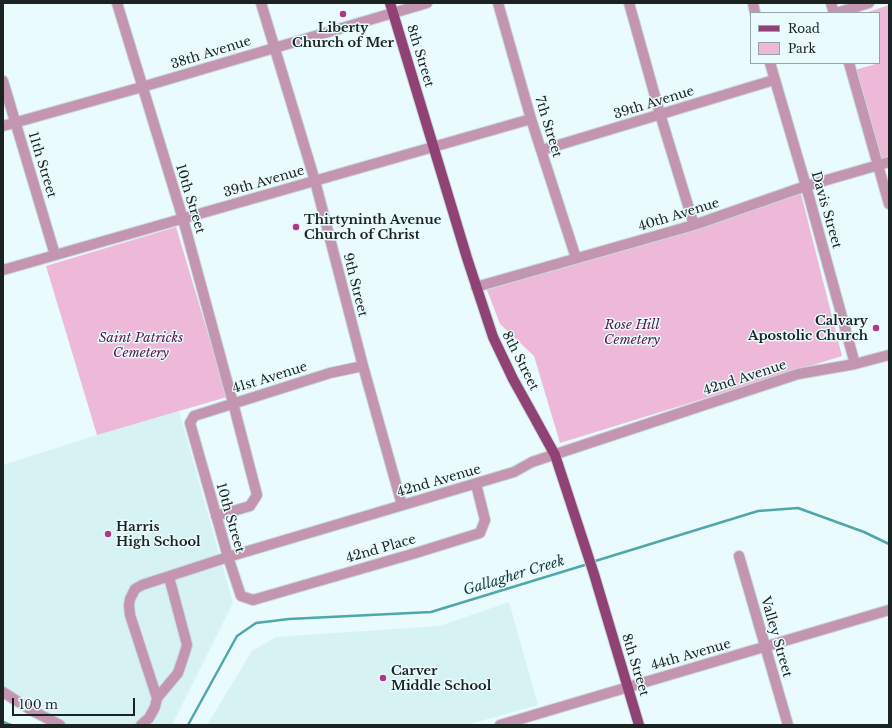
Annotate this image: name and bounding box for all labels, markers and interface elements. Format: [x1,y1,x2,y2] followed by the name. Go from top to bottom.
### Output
[338,9,348,19] marker: Liberty Church of Mer
[750,12,880,64] legend
[292,20,394,51] place label: Liberty Church of Mer
[788,21,820,36] text: Road
[403,23,437,89] street label: 8th Street
[169,33,253,73] street label: 38th Avenue
[788,41,816,56] text: Park
[612,83,696,123] street label: 39th Avenue
[531,94,565,160] street label: 7th Street
[25,130,59,200] street label: 11th Street
[172,162,208,236] street label: 10th Street
[222,163,306,201] street label: 39th Avenue
[808,170,844,250] street label: Davis Street
[637,195,721,235] street label: 40th Avenue
[304,212,441,243] place label: Thirtyninth Avenue Church of Christ
[291,222,301,232] marker: Thirtyninth Avenue Church of Christ
[340,252,370,318] street label: 9th Street
[748,313,868,344] place label: Calvary Apostolic Church
[604,317,660,348] park label: Rose Hill Cemetery
[871,323,881,333] marker: Calvary Apostolic Church
[498,329,542,393] street label: 8th Street
[99,330,183,361] park label: Saint Patricks Cemetery
[701,357,789,399] street label: 42nd Avenue
[231,359,309,397] street label: 41st Avenue
[395,462,483,500] street label: 42nd Avenue
[213,481,247,555] street label: 10th Street
[116,519,201,550] place label: Harris High School
[103,529,113,539] marker: Harris High School
[344,532,418,566] street label: 42nd Place
[461,553,567,599] water label: Gallagher Creek
[757,595,795,679] street label: Valley Street
[618,632,652,698] street label: 8th Street
[649,636,733,674] street label: 44th Avenue
[391,663,491,694] place label: Carver Middle School
[378,673,388,683] marker: Carver Middle School
[14,690,137,716] scale bar
[19,697,58,712] text: 100 m

